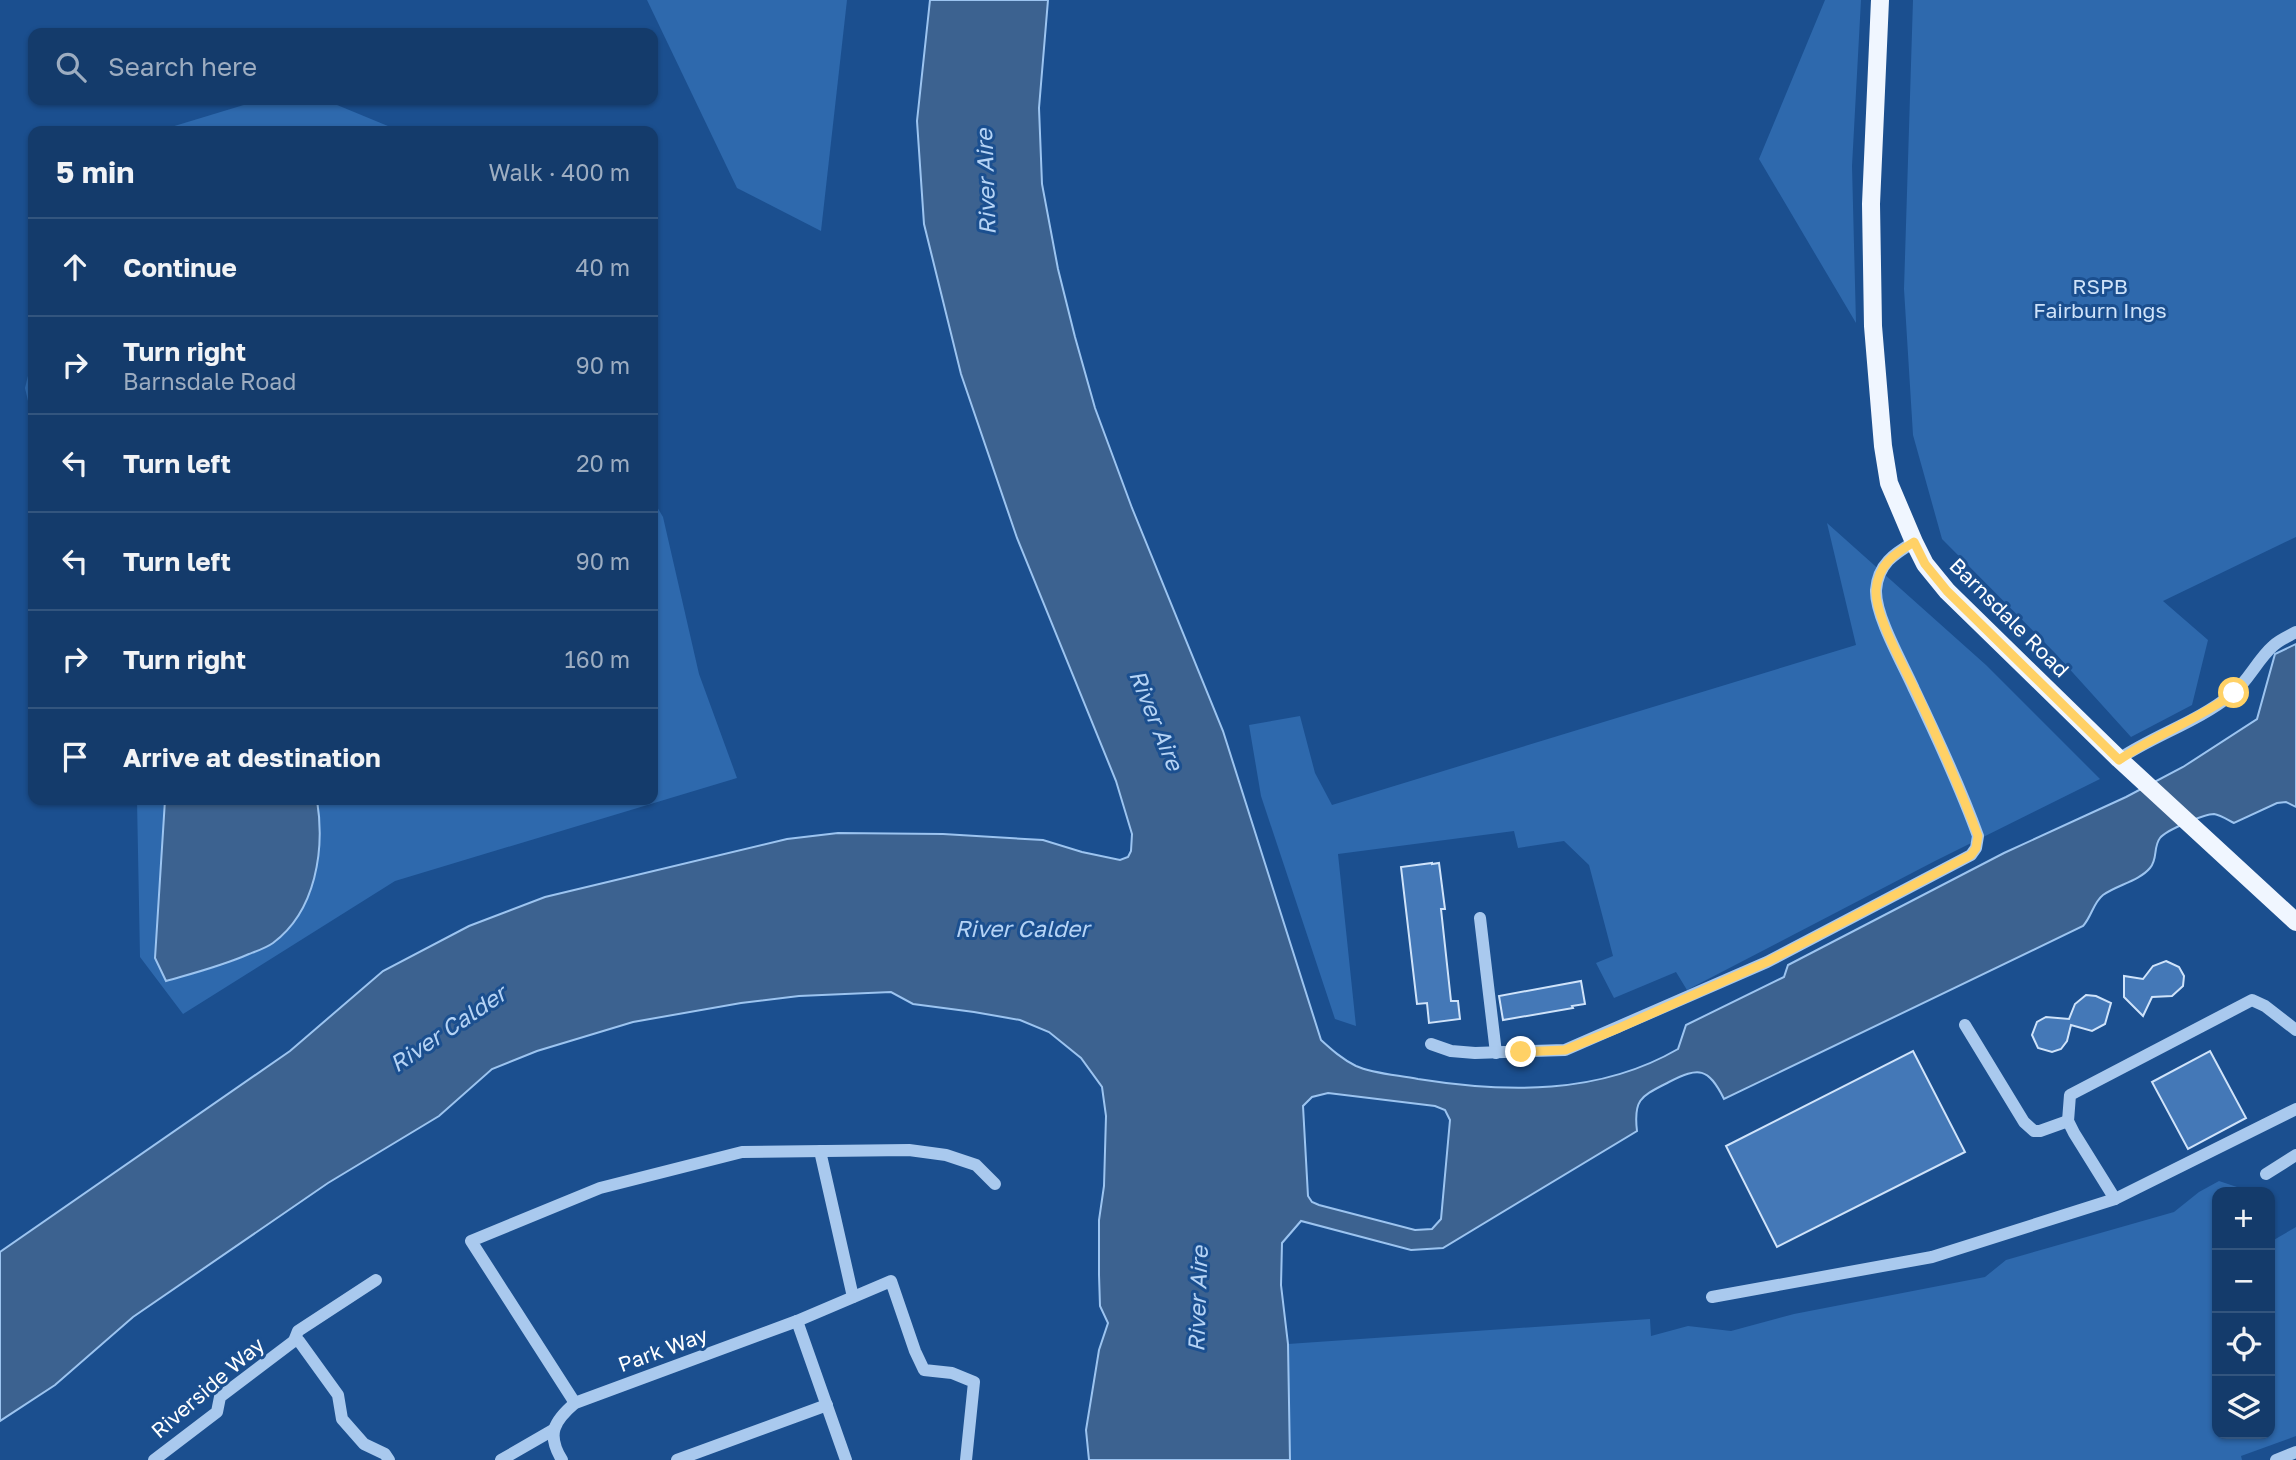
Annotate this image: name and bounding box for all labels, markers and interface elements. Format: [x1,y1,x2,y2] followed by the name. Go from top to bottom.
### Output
[28,28,658,105] search box
[52,48,90,86] icon: search
[108,51,257,82] text: Search here
[969,127,1001,235] water label: River Aire
[56,154,134,190] text: 5 min
[488,158,630,186] text: Walk · 400 m
[56,248,94,286] icon: ahead
[123,252,237,283] text: Continue
[576,253,630,281] text: 40 m
[2033,273,2167,323] park label: RSPB Fairburn Ings
[123,336,246,367] text: Turn right
[56,346,94,384] icon: right
[576,351,630,379] text: 90 m
[123,367,296,395] text: Barnsdale Road
[56,444,94,482] icon: left
[123,448,231,479] text: Turn left
[576,449,630,477] text: 20 m
[56,542,94,580] icon: left
[123,546,231,577] text: Turn left
[576,547,630,575] text: 90 m
[1945,552,2075,682] street label: Barnsdale Road
[56,640,94,678] icon: right
[123,644,246,675] text: Turn right
[565,645,630,673] text: 160 m
[1124,665,1190,776] water label: River Aire
[2218,677,2249,708] route start
[56,738,94,776] icon: arrive
[123,742,381,773] text: Arrive at destination
[955,914,1092,942] water label: River Calder
[384,977,514,1077] water label: River Calder
[1505,1036,1536,1067] route end
[2212,1187,2275,1439] map controls
[2212,1187,2275,1250] button: +
[1181,1244,1213,1352] water label: River Aire
[2212,1250,2275,1313] button: −
[2212,1313,2275,1376] button: locate
[614,1321,711,1377] street label: Park Way
[146,1331,269,1443] street label: Riverside Way
[2212,1376,2275,1439] button: layers

